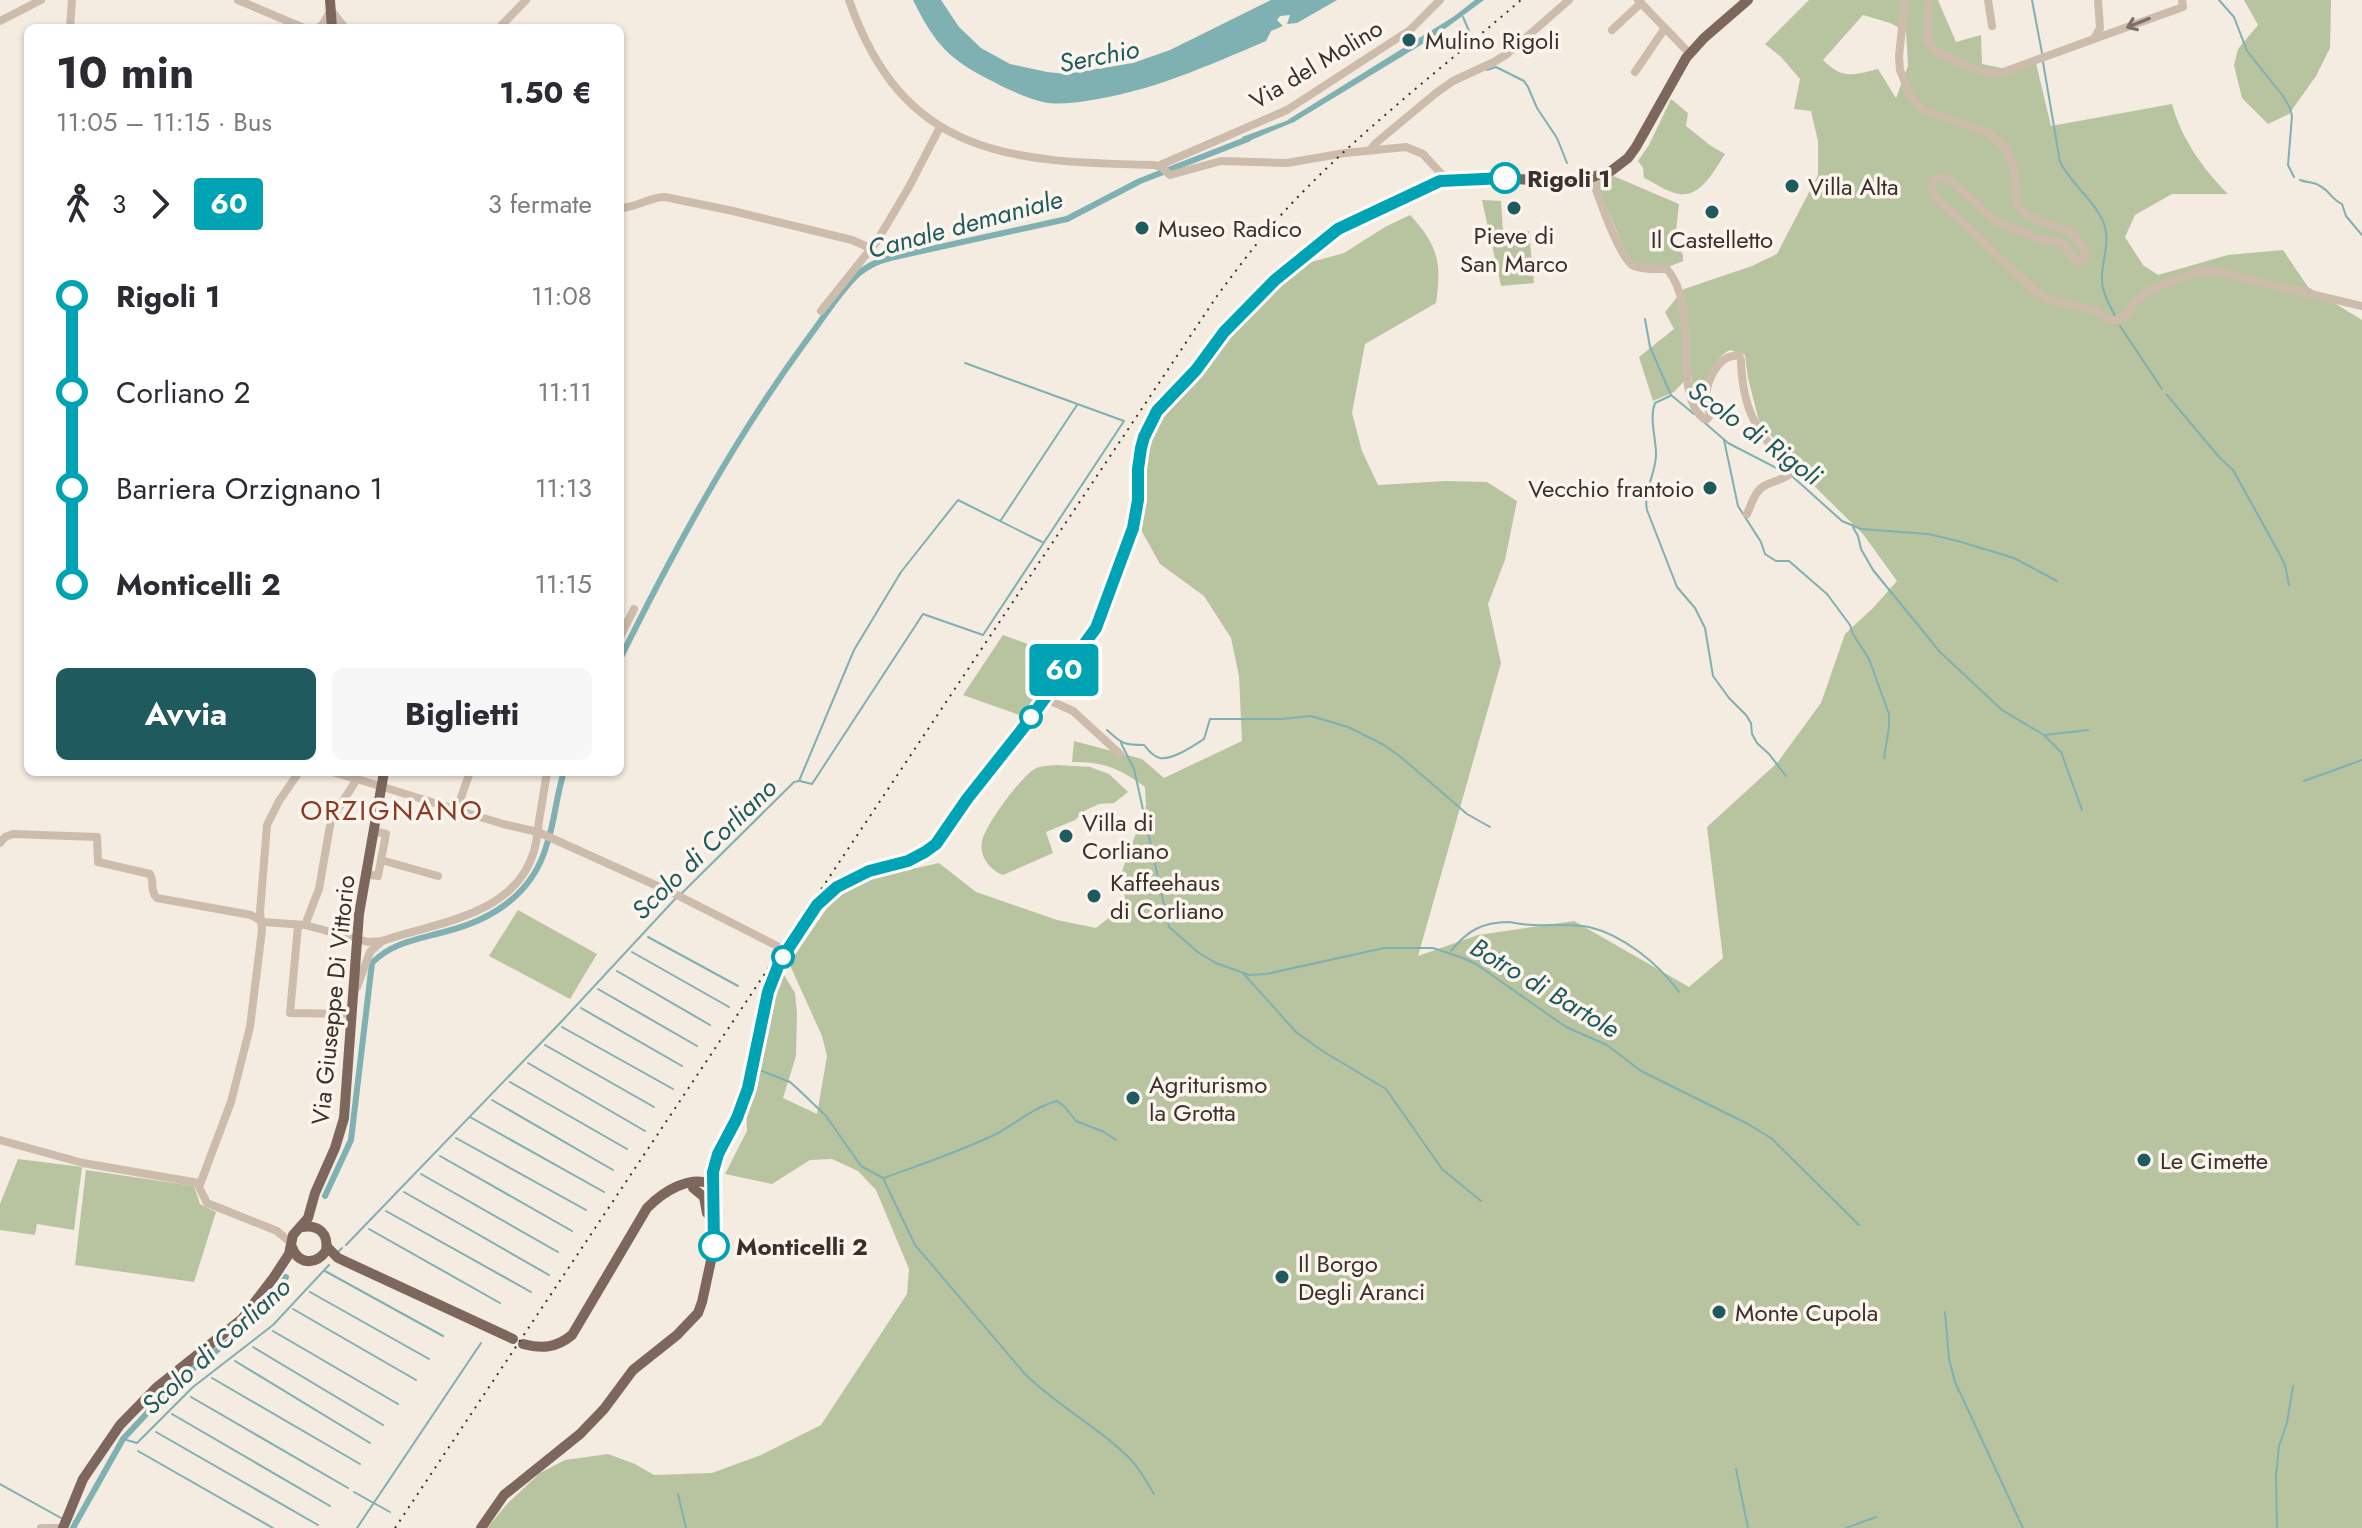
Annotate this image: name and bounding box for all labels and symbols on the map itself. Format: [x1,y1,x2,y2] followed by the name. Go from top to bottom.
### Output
[1243,10,1389,118] street label: Via del Molino
[2126,17,2151,31] one-way arrow
[1425,23,1560,58] place label: Mulino Rigoli
[1056,30,1142,82] water label: Serchio
[1400,31,1418,49] marker: Mulino Rigoli
[1527,161,1610,196] place label: Rigoli 1
[1490,163,1520,193] marker: Rigoli 1
[1808,169,1899,204] place label: Villa Alta
[1783,177,1801,195] marker: Villa Alta
[863,180,1067,268] water label: Canale demaniale
[1505,199,1523,217] marker: Pieve di San Marco
[1703,203,1721,221] marker: Il Castelletto
[1158,211,1302,246] place label: Museo Radico
[1460,218,1568,281] place label: Pieve di San Marco
[1133,219,1151,237] marker: Museo Radico
[1651,222,1773,257] place label: Il Castelletto
[1680,371,1830,495] water label: Scolo di Rigoli
[1528,471,1694,506] place label: Vecchio frantoio
[1701,479,1719,497] marker: Vecchio frantoio
[1028,644,1100,696] line badge: 60
[1020,706,1042,728] unlabelled marker
[623,769,785,928] water label: Scolo di Corliano
[300,790,484,831] district label: ORZIGNANO
[1082,805,1169,868] place label: Villa di Corliano
[1057,827,1075,845] marker: Villa di Corliano
[1110,865,1224,928] place label: Kaffeehaus di Corliano
[302,873,364,1127] street label: Via Giuseppe Di Vittorio
[1085,887,1103,905] marker: Kaffeehaus di Corliano
[1463,928,1627,1048] water label: Botro di Bartole
[772,946,794,968] unlabelled marker
[1149,1067,1267,1130] place label: Agriturismo la Grotta
[1124,1089,1142,1107] marker: Agriturismo la Grotta
[2160,1143,2268,1178] place label: Le Cimette
[2135,1151,2153,1169] marker: Le Cimette
[736,1229,868,1264] place label: Monticelli 2
[699,1231,729,1261] marker: Monticelli 2
[1298,1246,1425,1309] place label: Il Borgo Degli Aranci
[133,1268,299,1423] water label: Scolo di Corliano
[1273,1268,1291,1286] marker: Il Borgo Degli Aranci
[1735,1295,1878,1330] place label: Monte Cupola
[1710,1303,1728,1321] marker: Monte Cupola

